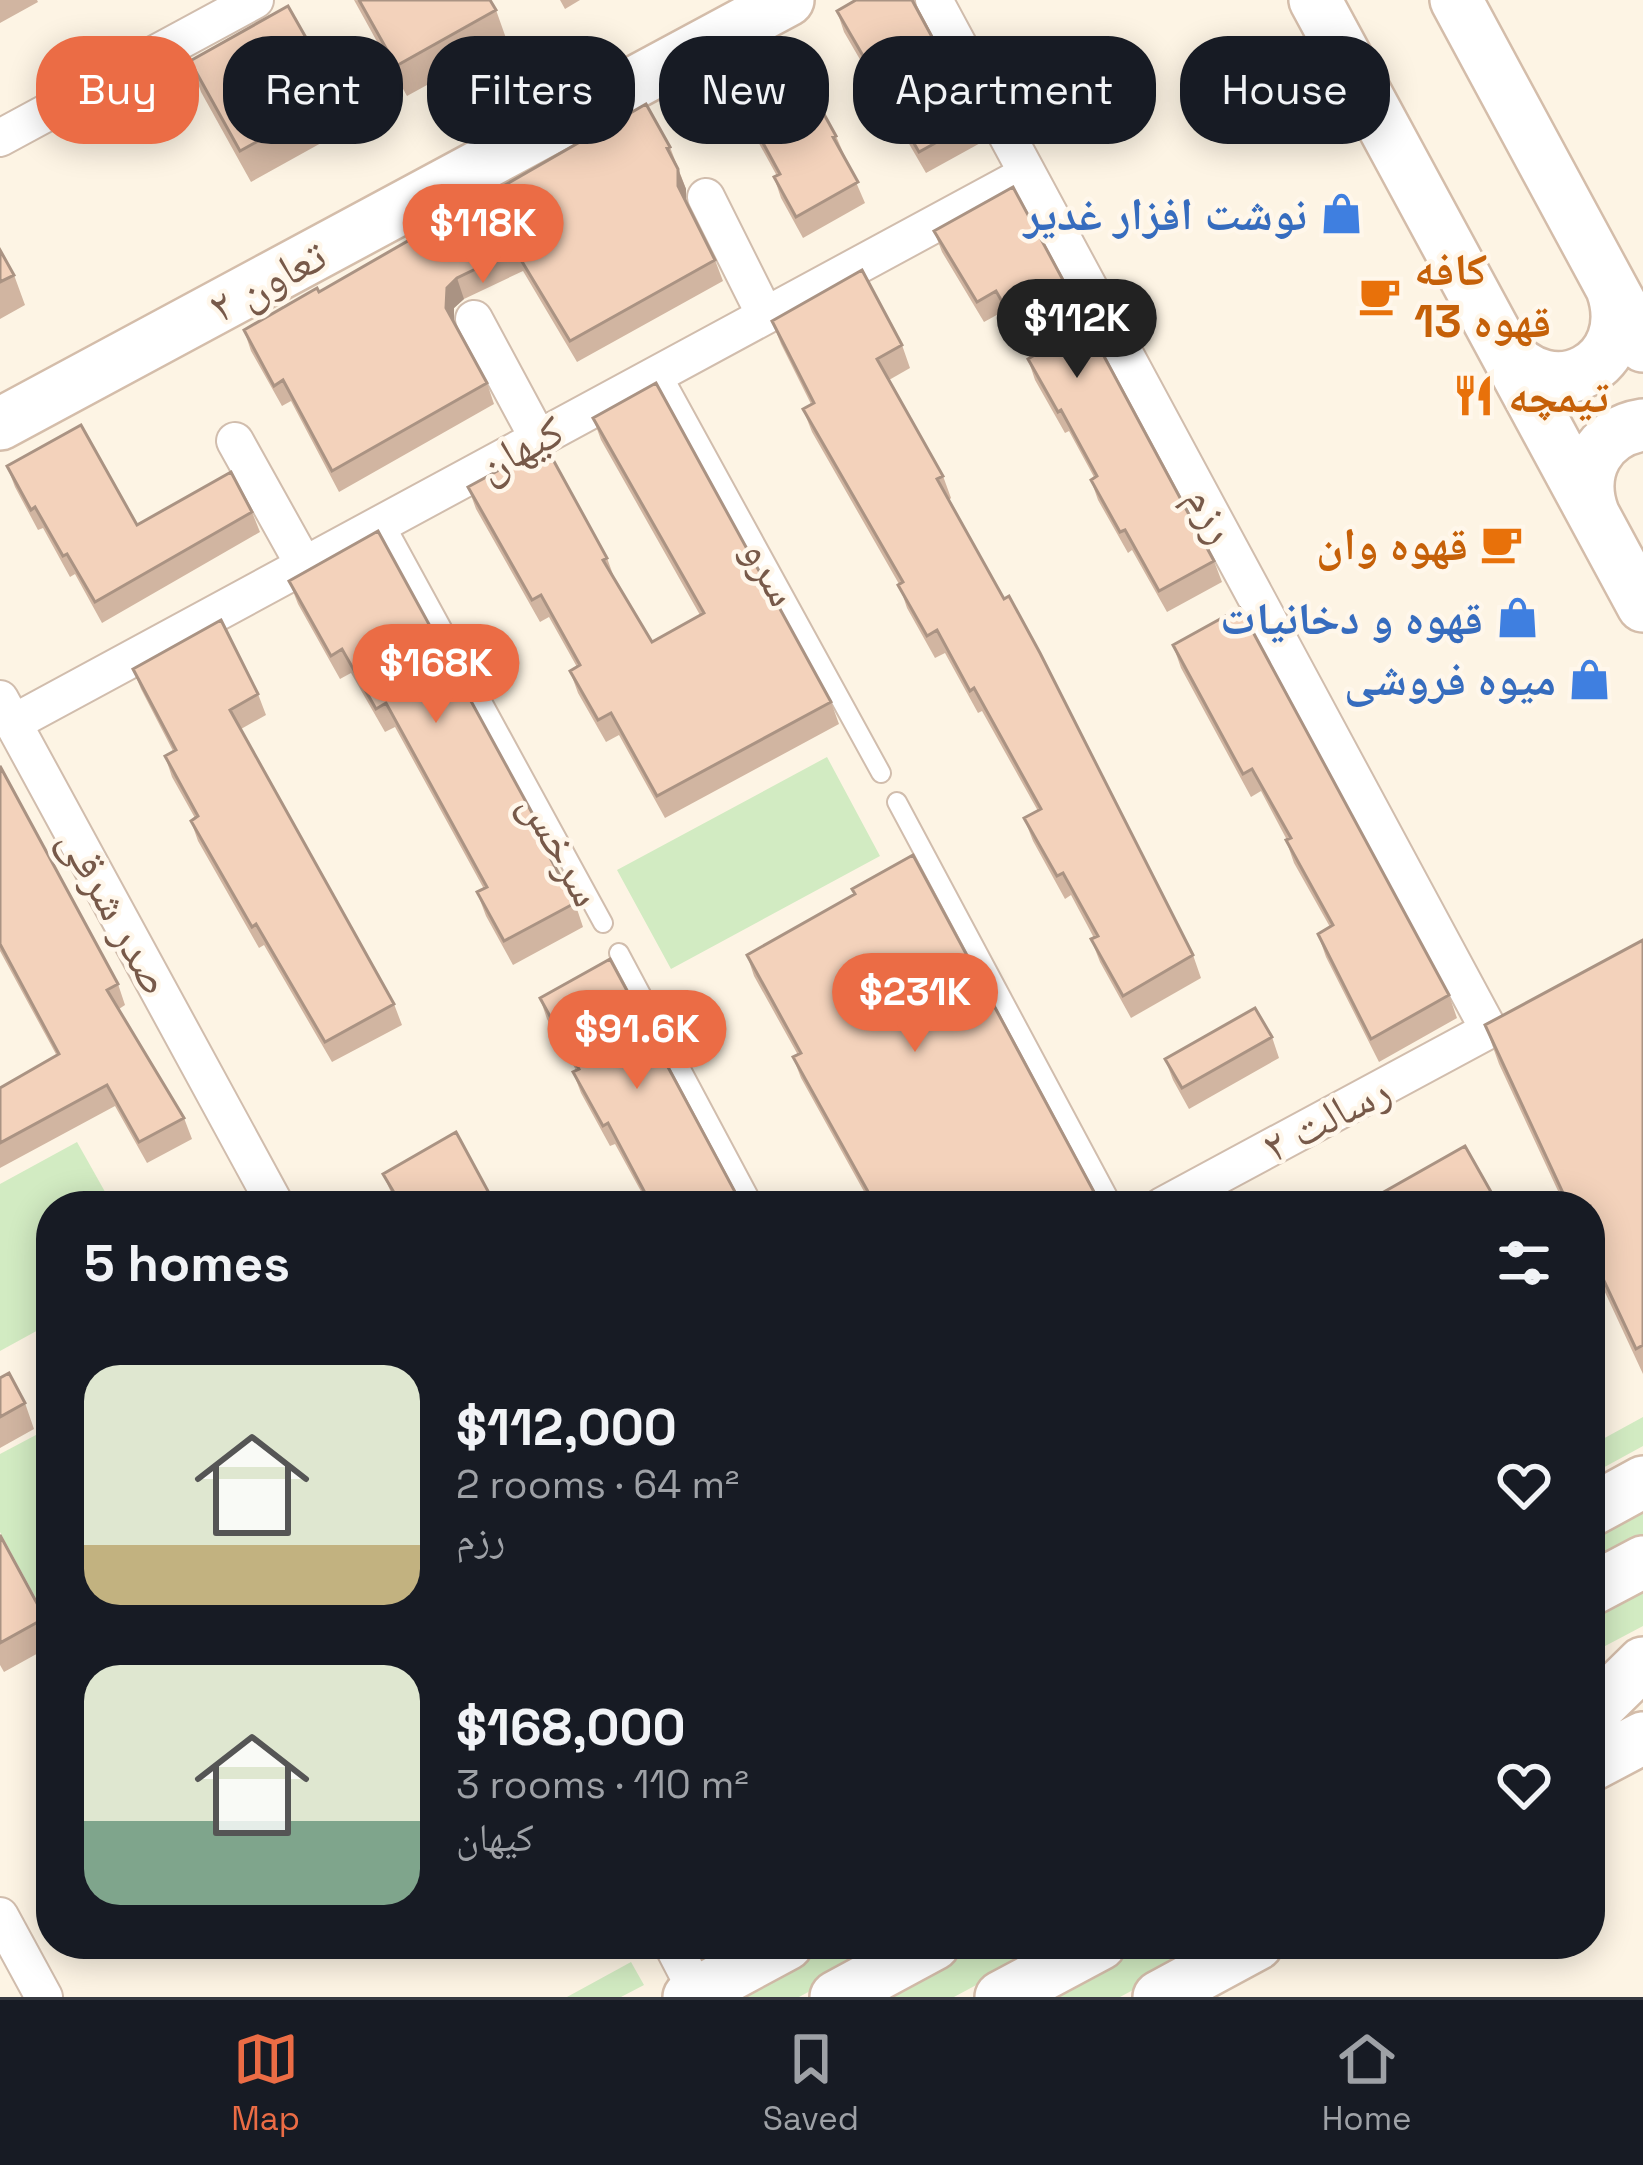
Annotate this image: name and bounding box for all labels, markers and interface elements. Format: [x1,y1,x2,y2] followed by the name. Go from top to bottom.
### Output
[36,36,199,144] chip: Buy
[223,36,403,144] chip: Rent
[427,36,635,144] chip: Filters
[659,36,829,144] chip: New
[853,36,1156,144] chip: Apartment
[1180,36,1390,144] chip: House
[399,184,567,286] pin: $118K
[1022,186,1307,243] place label: نوشت افزار غدیر
[1318,191,1364,237] shop icon: نوشت افزار غدیر
[430,198,536,247] text: $118K
[199,227,335,335] street label: تعاون ۲
[1414,241,1551,350] place label: کافه قهوه 13
[1357,272,1403,318] cafe icon: کافه قهوه 13
[993,279,1161,381] pin: $112K
[1024,293,1130,342] text: $112K
[1508,368,1609,425] place label: تیمچه
[1451,373,1497,419] restaurant icon: تیمچه
[467,402,573,494] street label: کیهان
[1172,475,1251,554] street label: رزم
[1316,516,1468,573] place label: قهوه وان
[1479,521,1525,567] cafe icon: قهوه وان
[729,528,813,616] street label: سرو
[1220,590,1483,647] place label: قهوه و دخانیات
[1494,595,1540,641] shop icon: قهوه و دخانیات
[352,624,520,726] pin: $168K
[379,638,493,687] text: $168K
[1344,651,1556,708] place label: میوه فروشی
[1567,656,1613,702] shop icon: میوه فروشی
[507,782,617,916] street label: سرخس
[47,817,185,1005] street label: صدر شرقی
[831,953,999,1055] pin: $231K
[859,967,971,1016] text: $231K
[539,990,735,1092] pin: $91.6K
[574,1004,700,1053] text: $91.6K
[1252,1061,1400,1175] street label: رسالت ۲
[1491,1230,1557,1296] icon: filters
[84,1231,290,1296] text: 5 homes
[456,1395,677,1460] text: $112,000
[180,1413,324,1557] icon: home
[1491,1452,1557,1518] icon: heart
[456,1460,739,1509] text: 2 rooms · 64 m²
[456,1513,505,1562] text: رزم
[456,1695,686,1760] text: $168,000
[180,1713,324,1857] icon: home
[1491,1752,1557,1818] icon: heart
[456,1760,749,1809] text: 3 rooms · 110 m²
[456,1813,534,1862] text: کیهان
[231,2026,300,2140] tab: Map
[763,2026,859,2140] tab: Saved
[1322,2026,1412,2140] tab: Home

